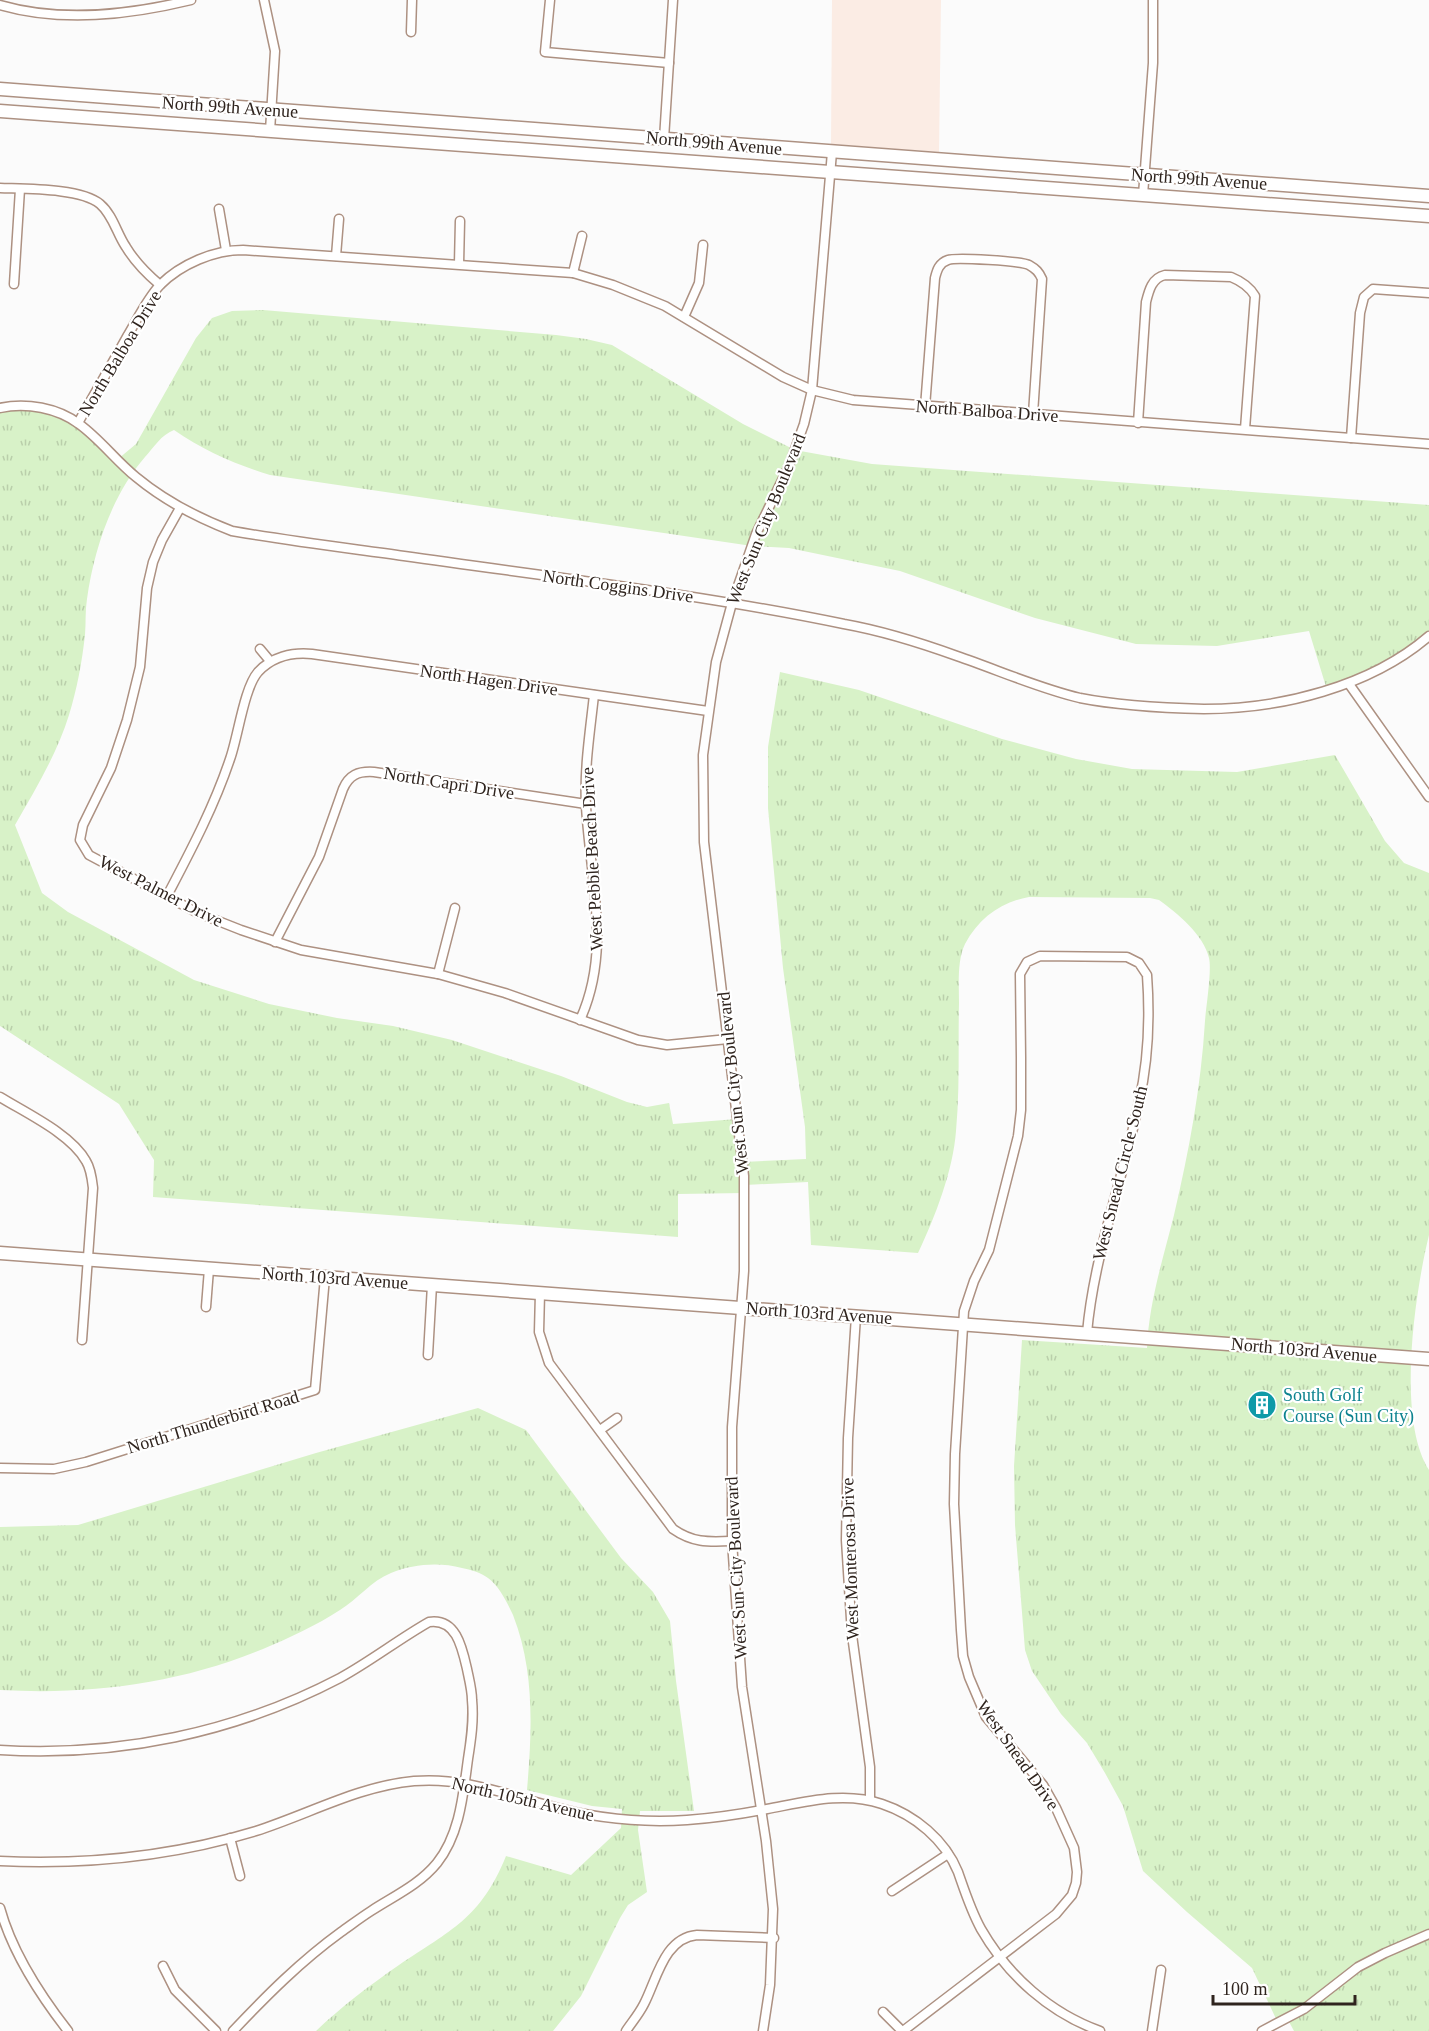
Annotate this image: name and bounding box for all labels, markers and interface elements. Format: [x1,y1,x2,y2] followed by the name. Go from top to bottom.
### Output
[161,92,299,122] street label: North 99th Avenue
[645,127,783,159] street label: North 99th Avenue
[1130,164,1268,194] street label: North 99th Avenue
[75,287,165,419] street label: North Balboa Drive
[915,396,1059,426] street label: North Balboa Drive
[722,430,810,608] street label: West Sun City Boulevard
[541,566,695,606] street label: North Coggins Drive
[419,660,559,700] street label: North Hagen Drive
[382,763,516,803] street label: North Capri Drive
[577,767,607,951] street label: West Pebble Beach Drive
[96,851,226,931] street label: West Palmer Drive
[713,991,753,1175] street label: West Sun City Boulevard
[1089,1084,1151,1262] street label: West Snead Circle South
[261,1263,409,1293] street label: North 103rd Avenue
[745,1298,893,1328] street label: North 103rd Avenue
[1230,1334,1378,1366] street label: North 103rd Avenue
[1283,1385,1414,1427] place label: South Golf Course (Sun City)
[125,1386,301,1458] street label: North Thunderbird Road
[1246,1389,1278,1421] building icon: South Golf Course (Sun City)
[721,1476,751,1660] street label: West Sun City Boulevard
[837,1477,863,1641] street label: West Monterosa Drive
[973,1696,1063,1814] street label: West Snead Drive
[450,1773,596,1825] street label: North 105th Avenue
[1213,1968,1356,2006] scale bar
[1222,1979,1268,1999] text: 100 m

